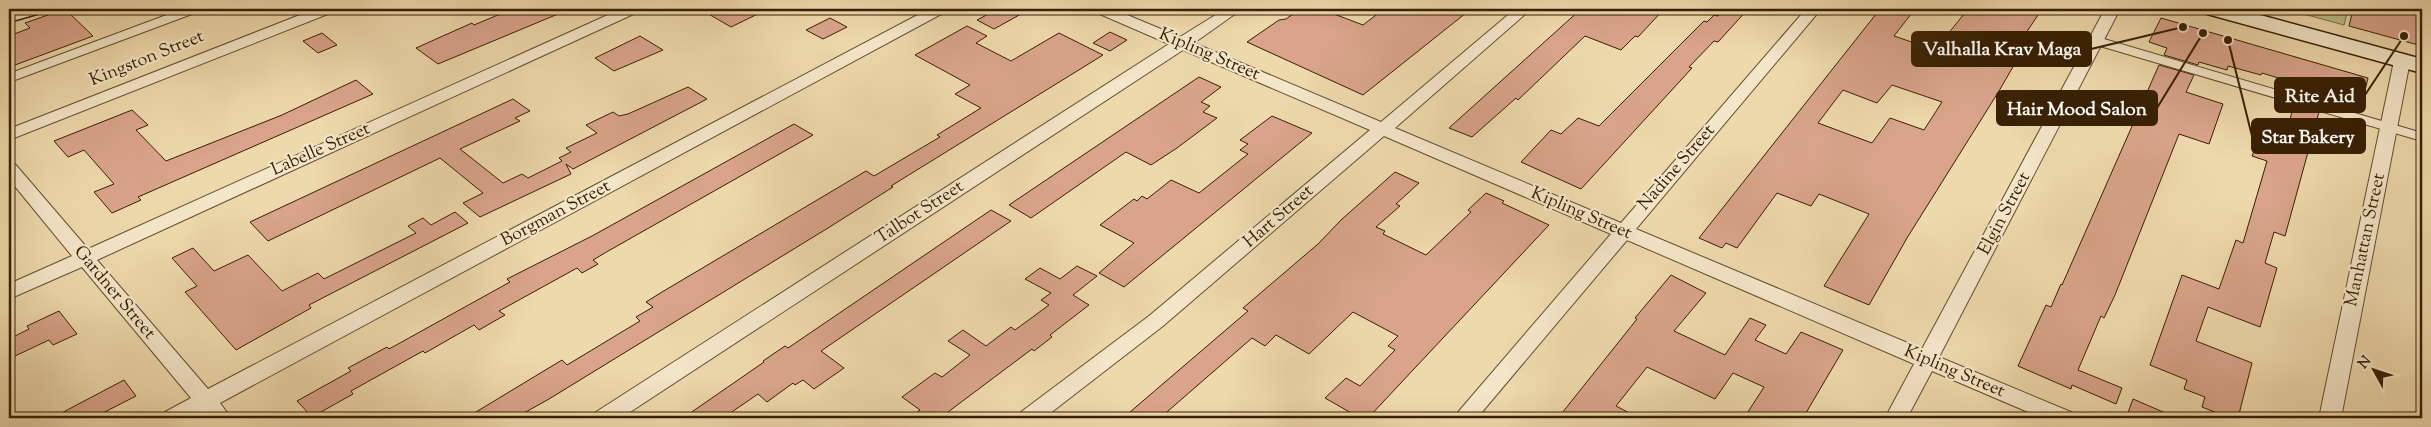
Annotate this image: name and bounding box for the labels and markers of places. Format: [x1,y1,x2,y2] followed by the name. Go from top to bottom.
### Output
[1912,32,2091,66] callout: Valhalla Krav Maga
[2275,78,2365,112] callout: Rite Aid
[1997,91,2157,125] callout: Hair Mood Salon
[2252,119,2365,153] callout: Star Bakery

